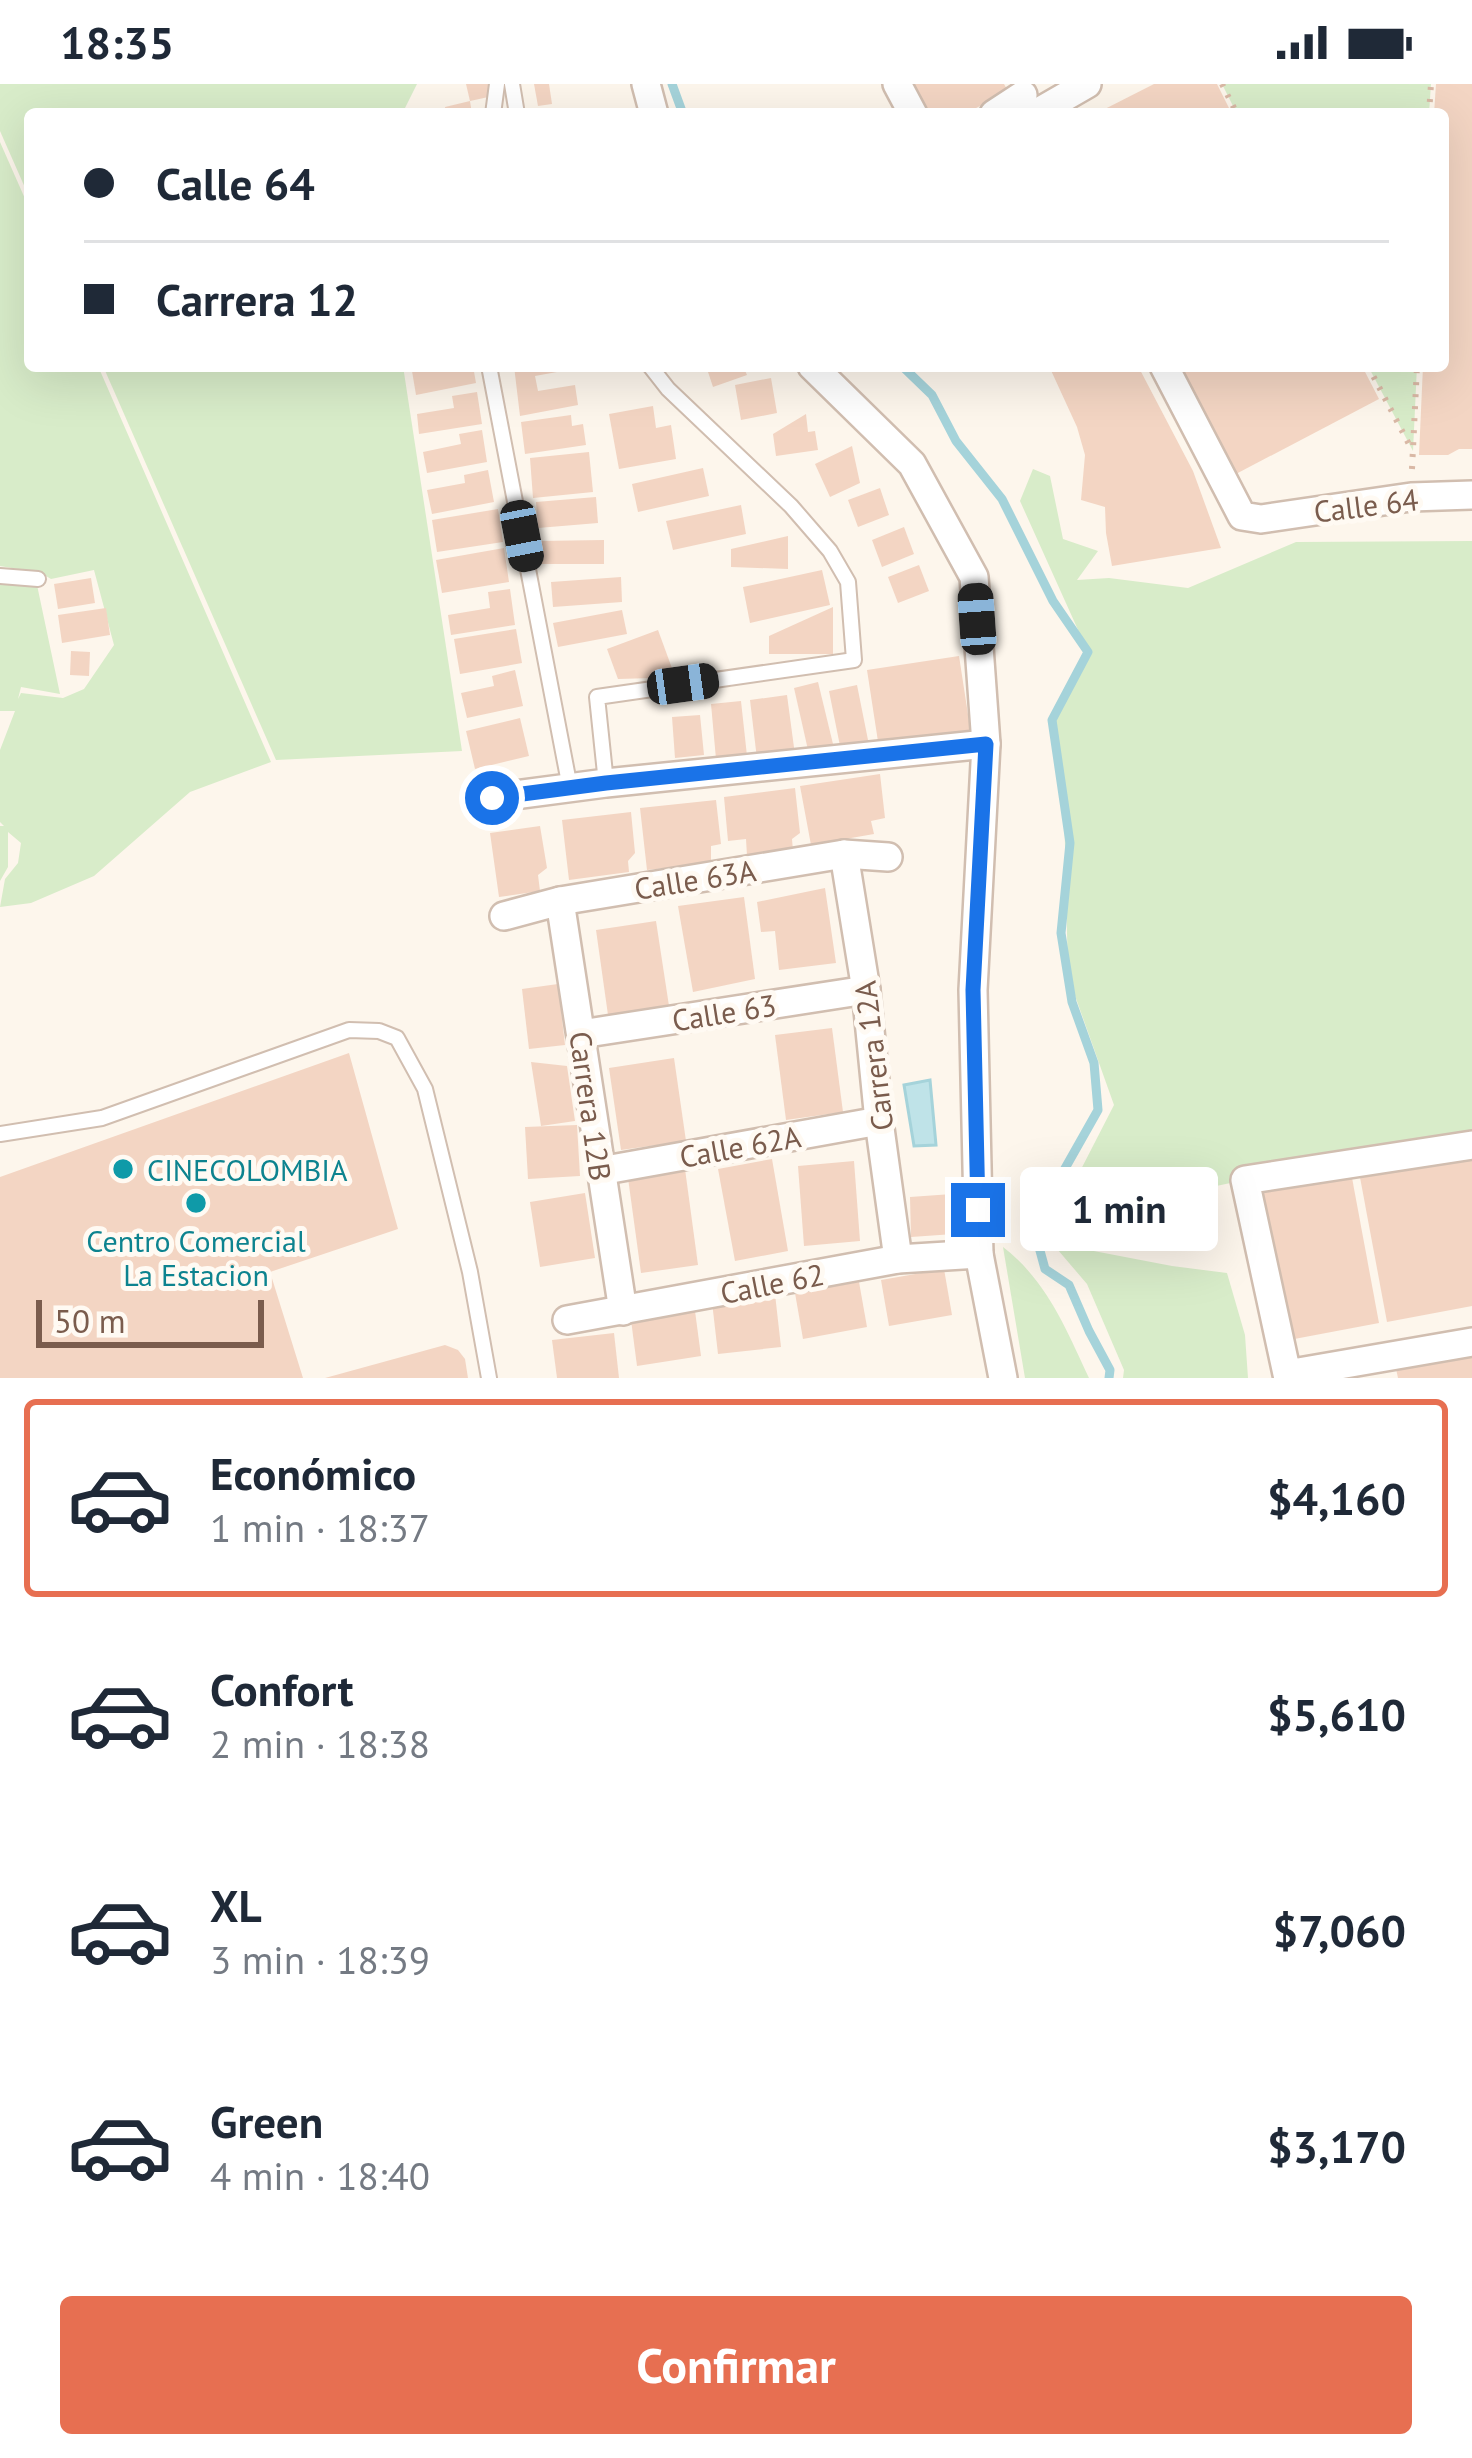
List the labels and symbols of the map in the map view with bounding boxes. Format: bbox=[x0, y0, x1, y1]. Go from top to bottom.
street label: Calle 64 bbox=[1312, 479, 1420, 531]
car bbox=[497, 497, 547, 575]
car bbox=[957, 582, 997, 656]
car bbox=[645, 661, 721, 707]
route start bbox=[465, 771, 519, 825]
street label: Calle 63A bbox=[631, 850, 759, 908]
street label: Carrera 12A bbox=[844, 978, 902, 1133]
street label: Calle 63 bbox=[669, 985, 779, 1039]
street label: Carrera 12B bbox=[561, 1029, 621, 1183]
street label: Calle 62A bbox=[676, 1116, 804, 1176]
place label: CINECOLOMBIA bbox=[147, 1150, 348, 1189]
marker: CINECOLOMBIA bbox=[110, 1156, 136, 1182]
callout: 1 min bbox=[1020, 1168, 1218, 1252]
route end bbox=[951, 1183, 1005, 1237]
marker: Centro Comercial La Estacion bbox=[183, 1190, 209, 1216]
place label: Centro Comercial La Estacion bbox=[86, 1221, 306, 1294]
street label: Calle 62 bbox=[717, 1254, 827, 1312]
scale bar bbox=[36, 1294, 264, 1347]

